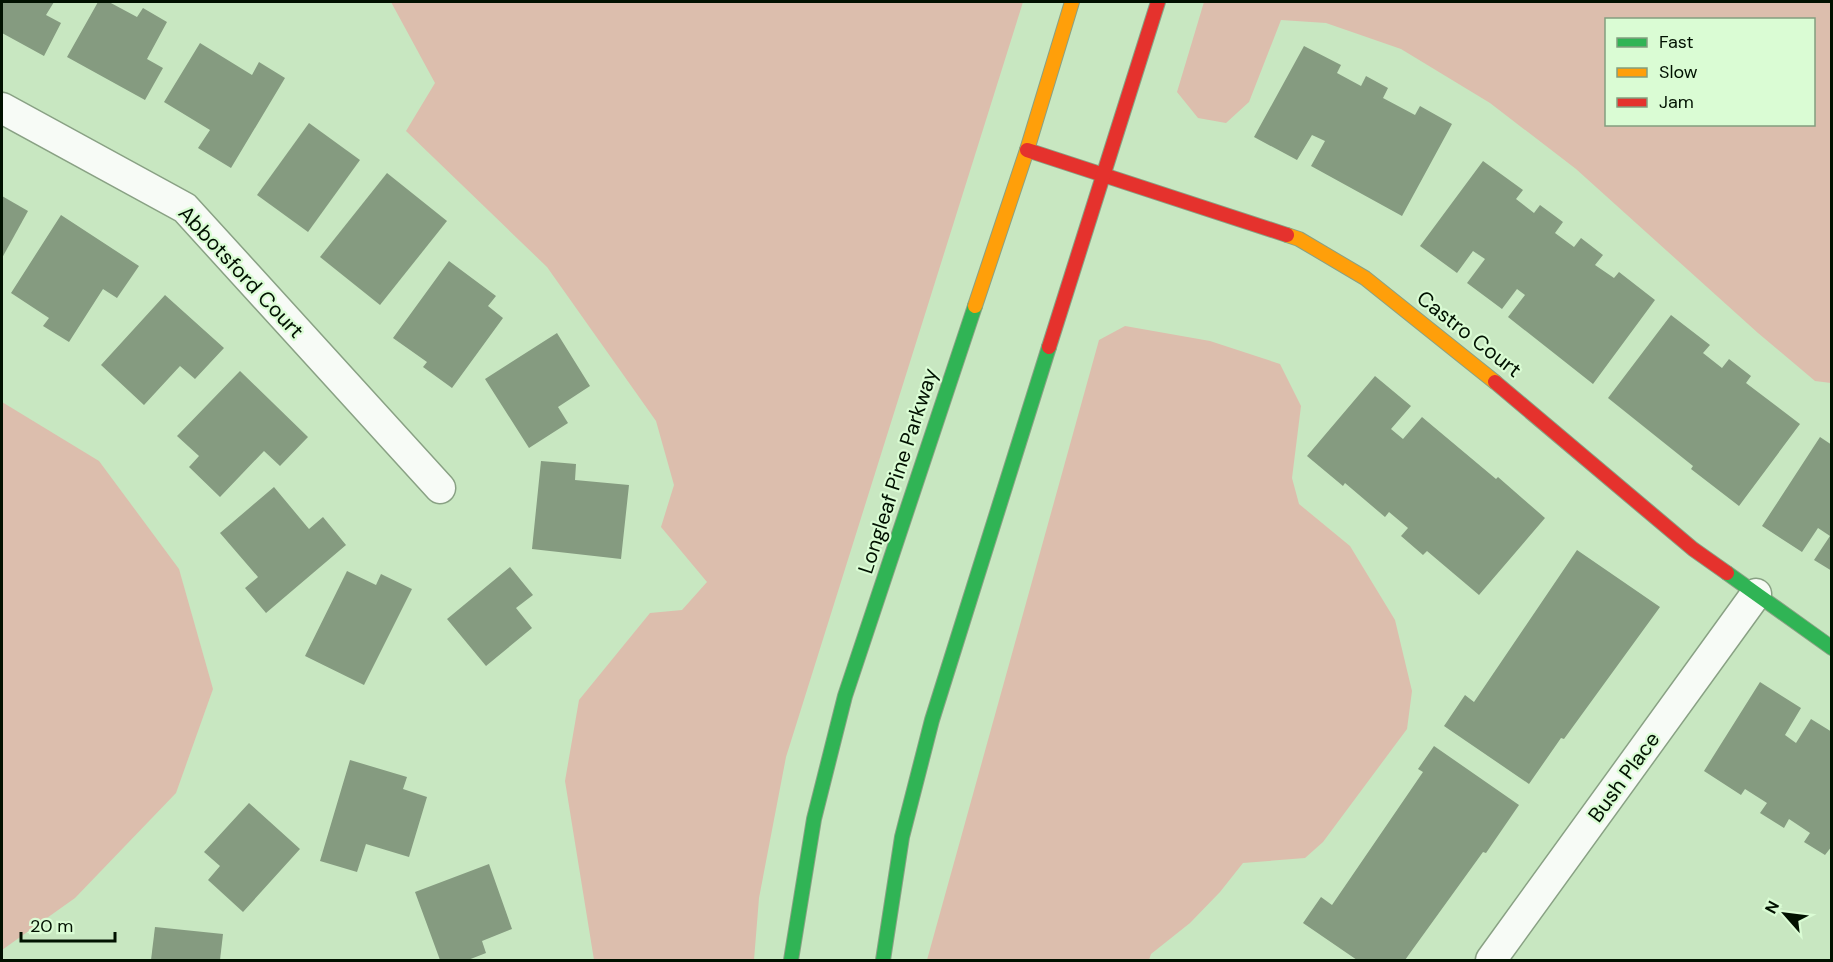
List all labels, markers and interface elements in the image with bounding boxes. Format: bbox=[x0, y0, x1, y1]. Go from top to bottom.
legend bbox=[1605, 18, 1815, 126]
text: Fast bbox=[1659, 30, 1694, 54]
text: Slow bbox=[1659, 60, 1698, 84]
text: Jam bbox=[1659, 90, 1694, 114]
street label: Abbotsford Court bbox=[172, 200, 310, 344]
street label: Castro Court bbox=[1411, 284, 1527, 384]
street label: Longleaf Pine Parkway bbox=[852, 364, 945, 577]
street label: Bush Place bbox=[1582, 726, 1666, 828]
north arrow bbox=[1755, 884, 1815, 944]
text: N bbox=[1760, 897, 1784, 917]
scale bar bbox=[21, 905, 116, 943]
text: 20 m bbox=[30, 914, 73, 938]

